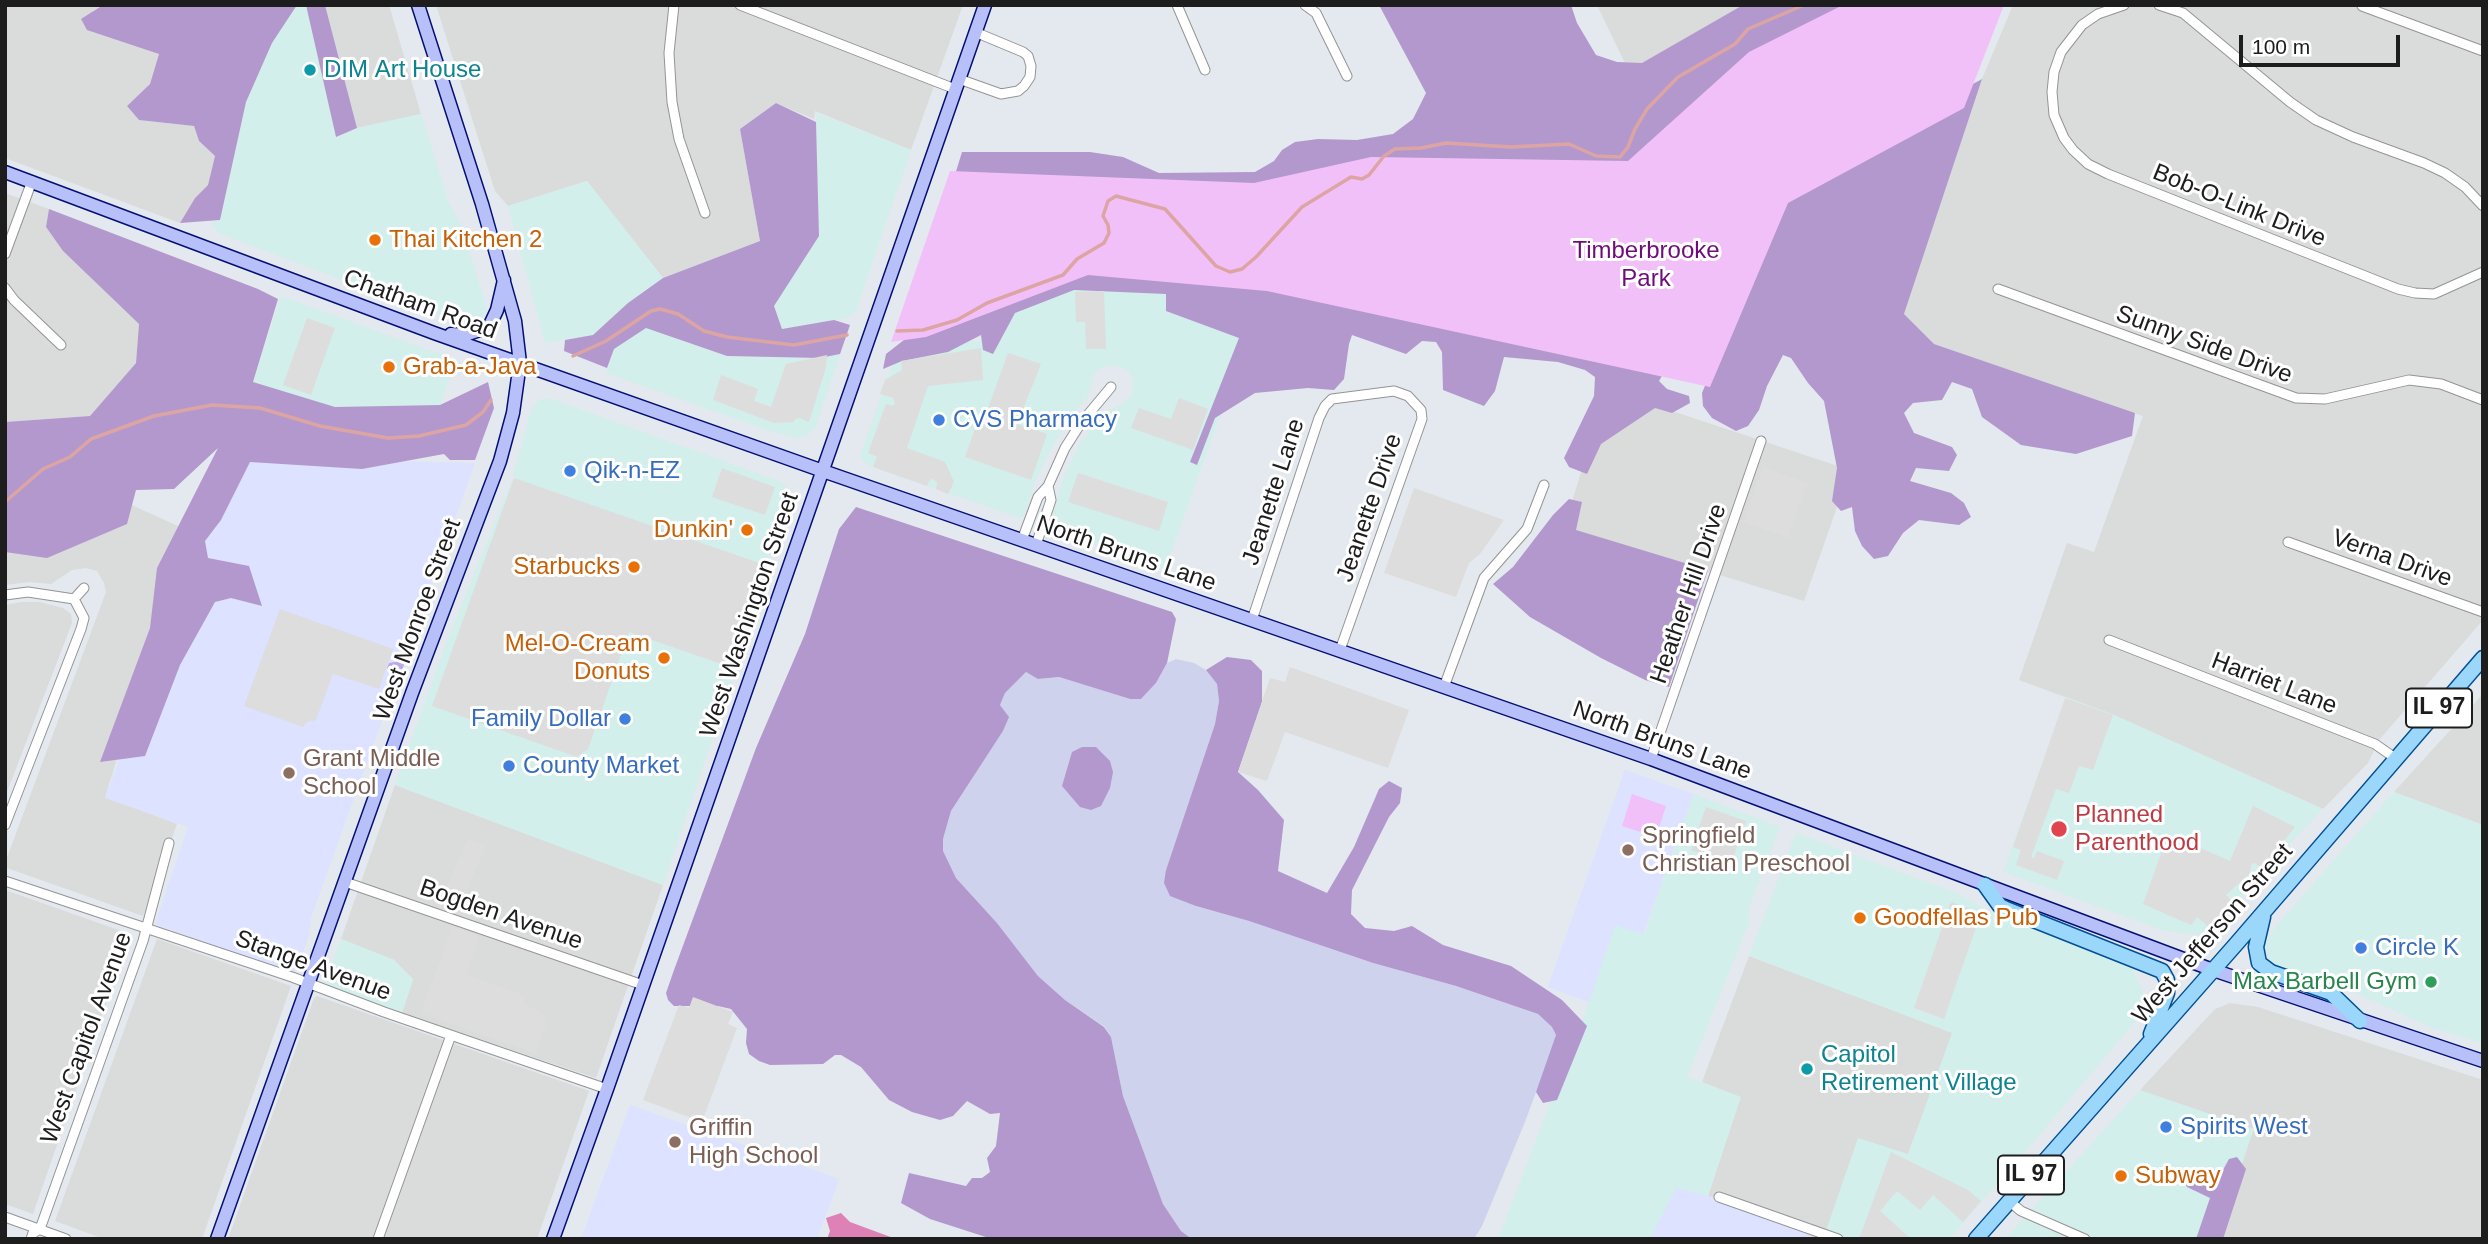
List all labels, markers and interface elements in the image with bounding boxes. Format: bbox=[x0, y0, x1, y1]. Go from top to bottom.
scale bar bbox=[2243, 21, 2404, 65]
text: 100 m bbox=[2252, 35, 2310, 58]
place label: DIM Art House bbox=[324, 56, 481, 84]
marker: DIM Art House bbox=[302, 62, 318, 78]
street label: Bob-O-Link Drive bbox=[2148, 158, 2330, 254]
place label: Thai Kitchen 2 bbox=[389, 226, 542, 254]
marker: Thai Kitchen 2 bbox=[367, 232, 383, 248]
park label: Timberbrooke Park bbox=[1572, 237, 1720, 293]
street label: Chatham Road bbox=[339, 264, 501, 346]
street label: Sunny Side Drive bbox=[2112, 300, 2296, 390]
place label: Grab-a-Java bbox=[403, 353, 536, 381]
marker: Grab-a-Java bbox=[381, 359, 397, 375]
place label: CVS Pharmacy bbox=[953, 406, 1117, 434]
marker: CVS Pharmacy bbox=[931, 412, 947, 428]
street label: Jeanette Lane bbox=[1237, 415, 1311, 569]
street label: Jeanette Drive bbox=[1331, 430, 1409, 586]
place label: Qik-n-EZ bbox=[584, 457, 680, 485]
marker: Qik-n-EZ bbox=[562, 463, 578, 479]
street label: West Washington Street bbox=[694, 489, 806, 741]
street label: Heather Hill Drive bbox=[1645, 500, 1733, 688]
street label: North Bruns Lane bbox=[1032, 510, 1220, 598]
street label: West Monroe Street bbox=[368, 515, 468, 725]
place label: Dunkin' bbox=[654, 516, 733, 544]
marker: Dunkin' bbox=[739, 522, 755, 538]
street label: Verna Drive bbox=[2328, 524, 2456, 594]
place label: Starbucks bbox=[513, 553, 620, 581]
marker: Starbucks bbox=[626, 559, 642, 575]
place label: Mel-O-Cream Donuts bbox=[505, 630, 650, 686]
street label: Harriet Lane bbox=[2207, 647, 2341, 721]
marker: Mel-O-Cream Donuts bbox=[656, 650, 672, 666]
road number: IL 97 bbox=[2406, 688, 2472, 728]
street label: North Bruns Lane bbox=[1569, 695, 1755, 787]
place label: Family Dollar bbox=[471, 705, 611, 733]
marker: Family Dollar bbox=[617, 711, 633, 727]
place label: Grant Middle School bbox=[303, 745, 440, 801]
place label: County Market bbox=[523, 752, 679, 780]
marker: County Market bbox=[501, 758, 517, 774]
marker: Grant Middle School bbox=[281, 765, 297, 781]
place label: Planned Parenthood bbox=[2075, 801, 2199, 857]
marker: Planned Parenthood bbox=[2049, 819, 2069, 839]
place label: Springfield Christian Preschool bbox=[1642, 822, 1850, 878]
street label: West Jefferson Street bbox=[2127, 838, 2299, 1030]
marker: Springfield Christian Preschool bbox=[1620, 842, 1636, 858]
street label: Bogden Avenue bbox=[416, 874, 586, 956]
place label: Goodfellas Pub bbox=[1874, 904, 2038, 932]
marker: Goodfellas Pub bbox=[1852, 910, 1868, 926]
street label: Stange Avenue bbox=[231, 924, 395, 1008]
street label: West Capitol Avenue bbox=[35, 928, 139, 1148]
place label: Circle K bbox=[2375, 934, 2459, 962]
marker: Circle K bbox=[2353, 940, 2369, 956]
place label: Max Barbell Gym bbox=[2233, 968, 2417, 996]
marker: Max Barbell Gym bbox=[2423, 974, 2439, 990]
place label: Capitol Retirement Village bbox=[1821, 1041, 2017, 1097]
marker: Capitol Retirement Village bbox=[1799, 1061, 1815, 1077]
place label: Spirits West bbox=[2180, 1113, 2308, 1141]
place label: Griffin High School bbox=[689, 1114, 818, 1170]
marker: Spirits West bbox=[2158, 1119, 2174, 1135]
marker: Griffin High School bbox=[667, 1134, 683, 1150]
road number: IL 97 bbox=[1998, 1156, 2064, 1194]
place label: Subway bbox=[2135, 1162, 2220, 1190]
marker: Subway bbox=[2113, 1168, 2129, 1184]

